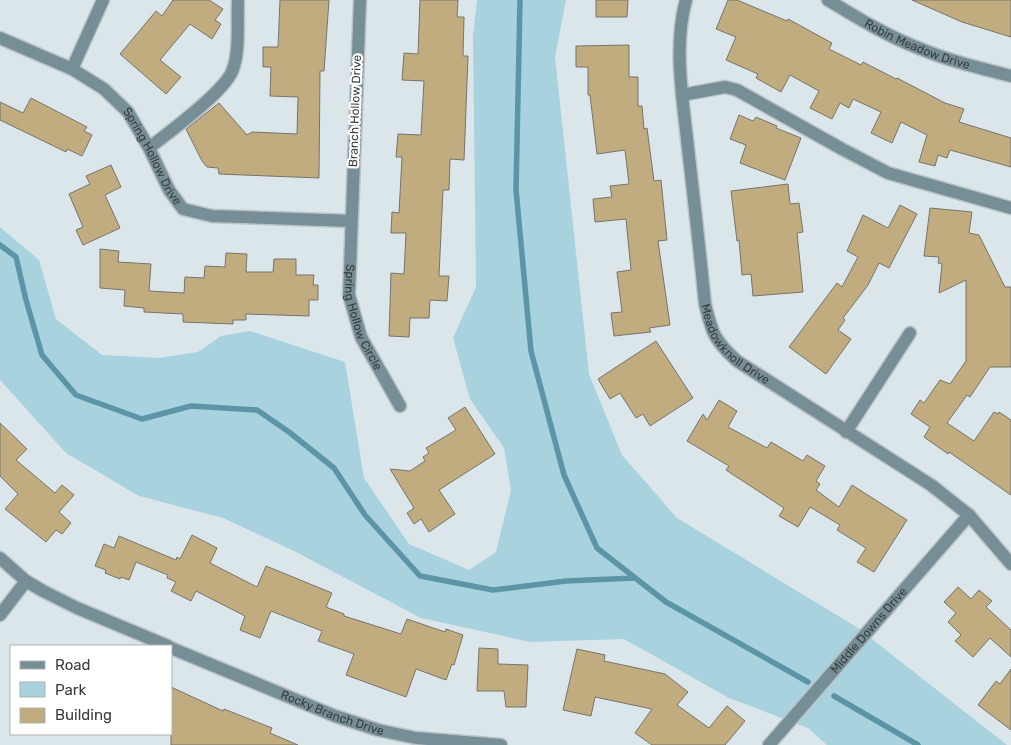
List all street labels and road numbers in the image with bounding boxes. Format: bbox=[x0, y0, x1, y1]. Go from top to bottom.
street label: Robin Meadow Drive bbox=[862, 16, 972, 72]
street label: Branch Hollow Drive bbox=[346, 54, 364, 167]
street label: Spring Hollow Drive bbox=[120, 104, 185, 208]
street label: Spring Hollow Circle bbox=[342, 264, 385, 373]
street label: Meadowknoll Drive bbox=[698, 302, 773, 387]
street label: Middle Downs Drive bbox=[828, 584, 910, 676]
street label: Rocky Branch Drive bbox=[279, 687, 385, 738]

